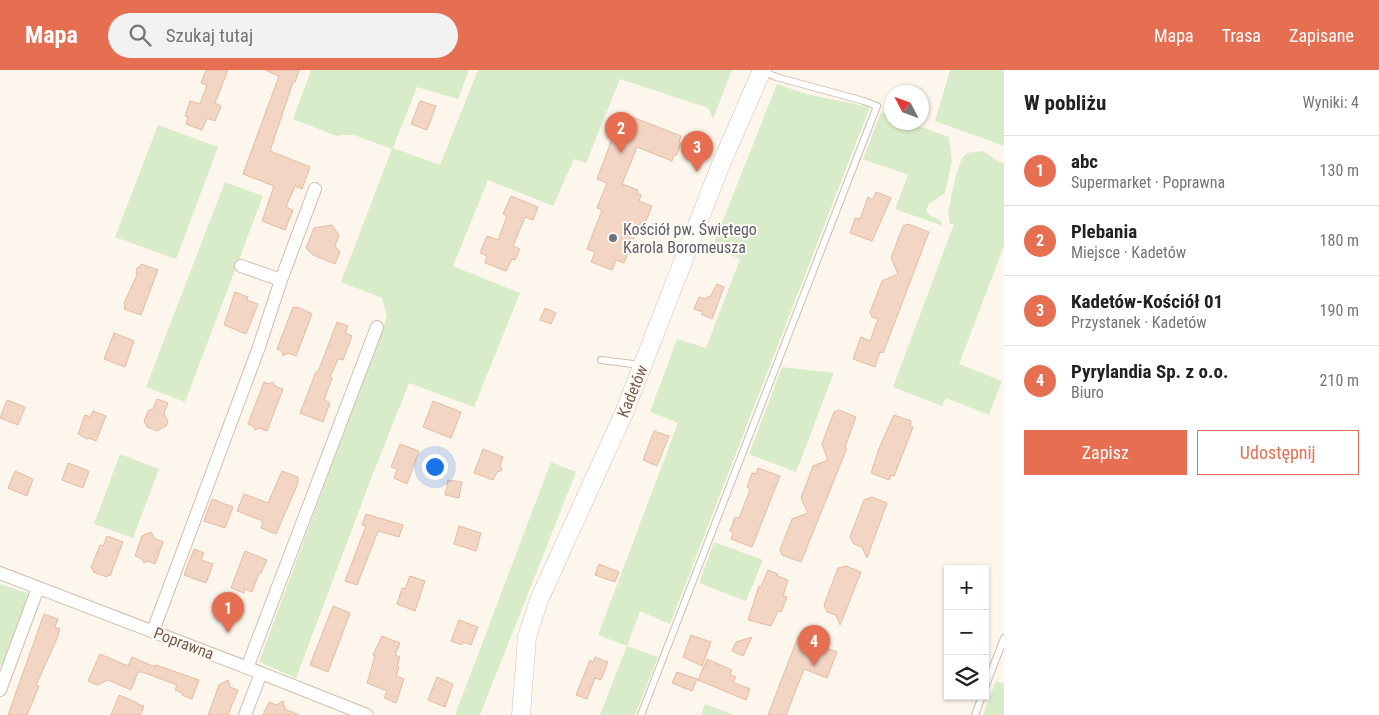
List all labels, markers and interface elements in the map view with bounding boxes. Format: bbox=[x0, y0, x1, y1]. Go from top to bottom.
search box bbox=[108, 13, 458, 58]
text: Mapa bbox=[25, 21, 78, 49]
icon: search bbox=[126, 21, 154, 49]
text: Szukaj tutaj bbox=[166, 24, 253, 47]
text: Mapa bbox=[1154, 25, 1194, 46]
text: Trasa bbox=[1222, 25, 1261, 46]
text: Zapisane bbox=[1289, 25, 1354, 46]
north arrow bbox=[884, 85, 929, 130]
text: W pobliżu bbox=[1024, 91, 1106, 115]
text: Wyniki: 4 bbox=[1303, 93, 1359, 112]
pin: 2 bbox=[605, 112, 637, 153]
pin: 3 bbox=[681, 131, 713, 172]
text: abc bbox=[1071, 150, 1098, 173]
text: 1 bbox=[1036, 161, 1044, 180]
text: 130 m bbox=[1320, 161, 1359, 180]
text: Supermarket · Poprawna bbox=[1071, 173, 1225, 192]
place label: Kościół pw. Świętego Karola Boromeusza bbox=[623, 220, 757, 257]
text: Plebania bbox=[1071, 220, 1137, 243]
text: 2 bbox=[1036, 231, 1044, 250]
text: 180 m bbox=[1320, 231, 1359, 250]
marker: Kościół pw. Świętego Karola Boromeusza bbox=[607, 232, 619, 244]
text: Miejsce · Kadetów bbox=[1071, 243, 1186, 262]
text: Kadetów-Kościół 01 bbox=[1071, 290, 1223, 313]
text: 3 bbox=[1036, 301, 1044, 320]
text: 190 m bbox=[1320, 301, 1359, 320]
text: Przystanek · Kadetów bbox=[1071, 313, 1207, 332]
text: Pyrylandia Sp. z o.o. bbox=[1071, 360, 1228, 383]
street label: Kadetów bbox=[613, 362, 652, 420]
text: 4 bbox=[1036, 371, 1044, 390]
text: 210 m bbox=[1320, 371, 1359, 390]
text: Biuro bbox=[1071, 383, 1104, 402]
button: Zapisz bbox=[1024, 430, 1187, 475]
button: Udostępnij bbox=[1197, 430, 1359, 475]
your location bbox=[422, 454, 448, 480]
map controls bbox=[944, 565, 989, 700]
button: + bbox=[944, 565, 989, 610]
pin: 1 bbox=[212, 592, 244, 633]
button: − bbox=[944, 610, 989, 655]
street label: Poprawna bbox=[151, 623, 217, 664]
pin: 4 bbox=[798, 625, 830, 666]
button: layers bbox=[944, 655, 989, 700]

